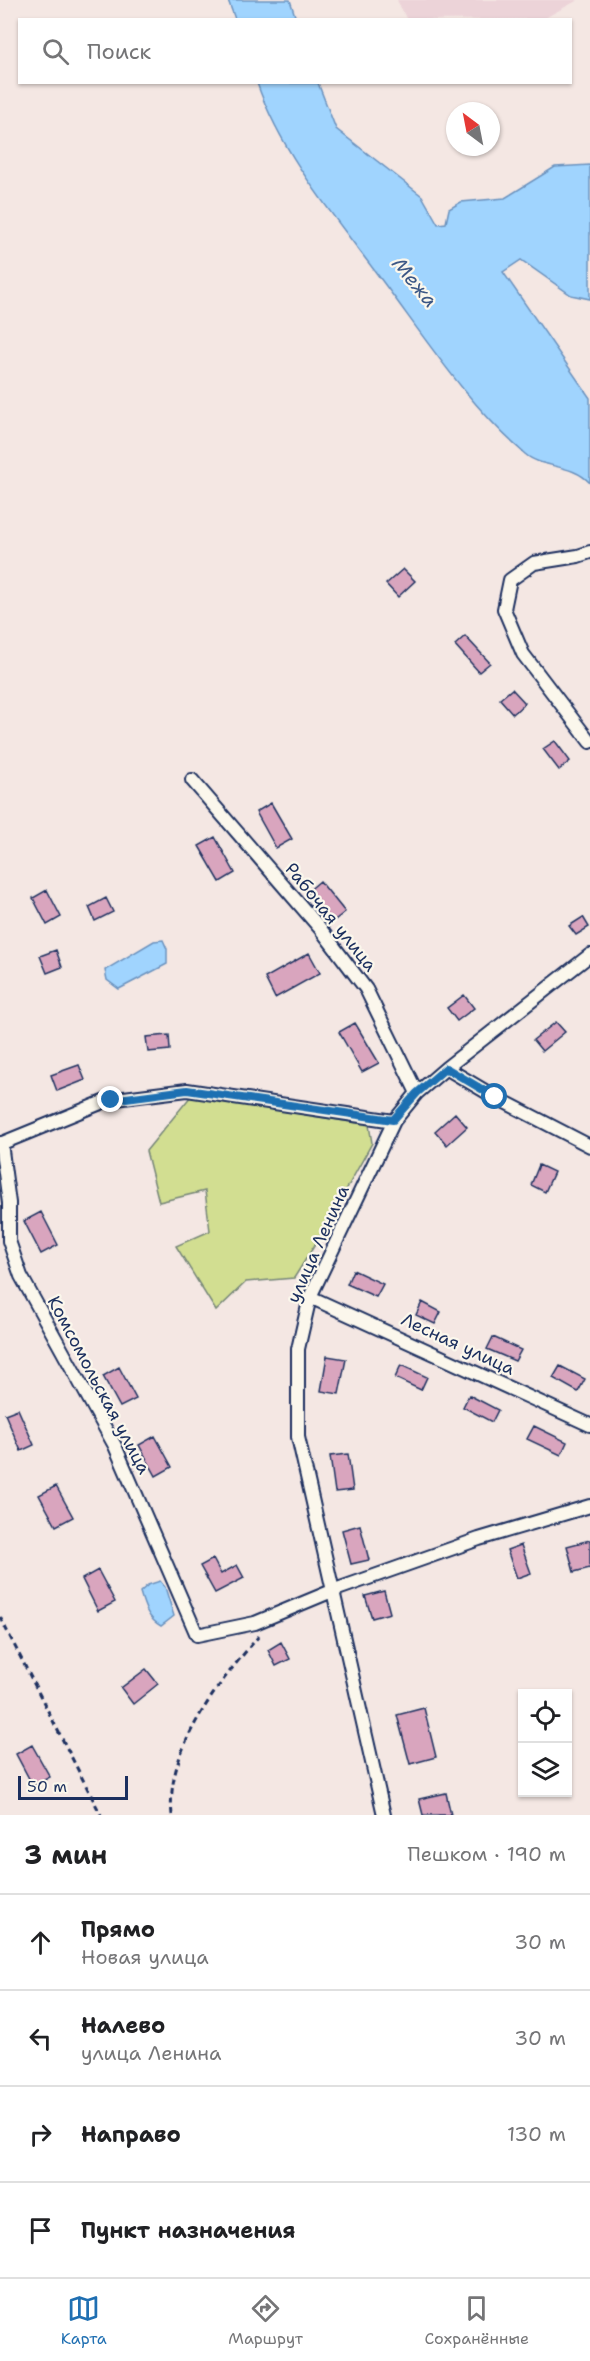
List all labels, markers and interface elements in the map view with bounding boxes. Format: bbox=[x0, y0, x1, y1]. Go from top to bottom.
search box bbox=[18, 18, 572, 84]
icon: search bbox=[39, 35, 72, 68]
text: Поиск bbox=[87, 37, 151, 66]
north arrow bbox=[446, 102, 500, 156]
water label: Межа bbox=[386, 251, 444, 313]
street label: Рабочая улица bbox=[280, 858, 382, 976]
route start bbox=[481, 1083, 507, 1109]
route end bbox=[97, 1086, 123, 1112]
street label: улица Ленина bbox=[281, 1181, 355, 1307]
street label: Комсомольская улица bbox=[42, 1292, 156, 1478]
street label: Лесная улица bbox=[397, 1307, 519, 1381]
map controls bbox=[518, 1689, 572, 1797]
button: locate bbox=[518, 1689, 572, 1743]
button: layers bbox=[518, 1743, 572, 1797]
scale bar bbox=[18, 1773, 128, 1800]
text: 50 m bbox=[27, 1776, 67, 1797]
text: 3 мин bbox=[24, 1837, 107, 1872]
text: Пешком · 190 m bbox=[408, 1841, 566, 1867]
text: Прямо bbox=[81, 1915, 155, 1944]
icon: ahead bbox=[24, 1926, 57, 1959]
text: 30 m bbox=[514, 1929, 566, 1955]
text: Новая улица bbox=[81, 1944, 209, 1970]
text: Налево bbox=[81, 2011, 165, 2040]
icon: left bbox=[24, 2022, 57, 2055]
text: 30 m bbox=[514, 2025, 566, 2051]
text: улица Ленина bbox=[81, 2040, 221, 2066]
icon: right bbox=[24, 2118, 57, 2151]
text: Направо bbox=[81, 2120, 181, 2149]
text: 130 m bbox=[507, 2121, 566, 2147]
icon: arrive bbox=[24, 2214, 57, 2247]
text: Пункт назначения bbox=[81, 2216, 295, 2245]
tab: Карта bbox=[61, 2292, 107, 2349]
tab: Маршрут bbox=[228, 2292, 303, 2349]
tab: Сохранённые bbox=[425, 2292, 529, 2349]

